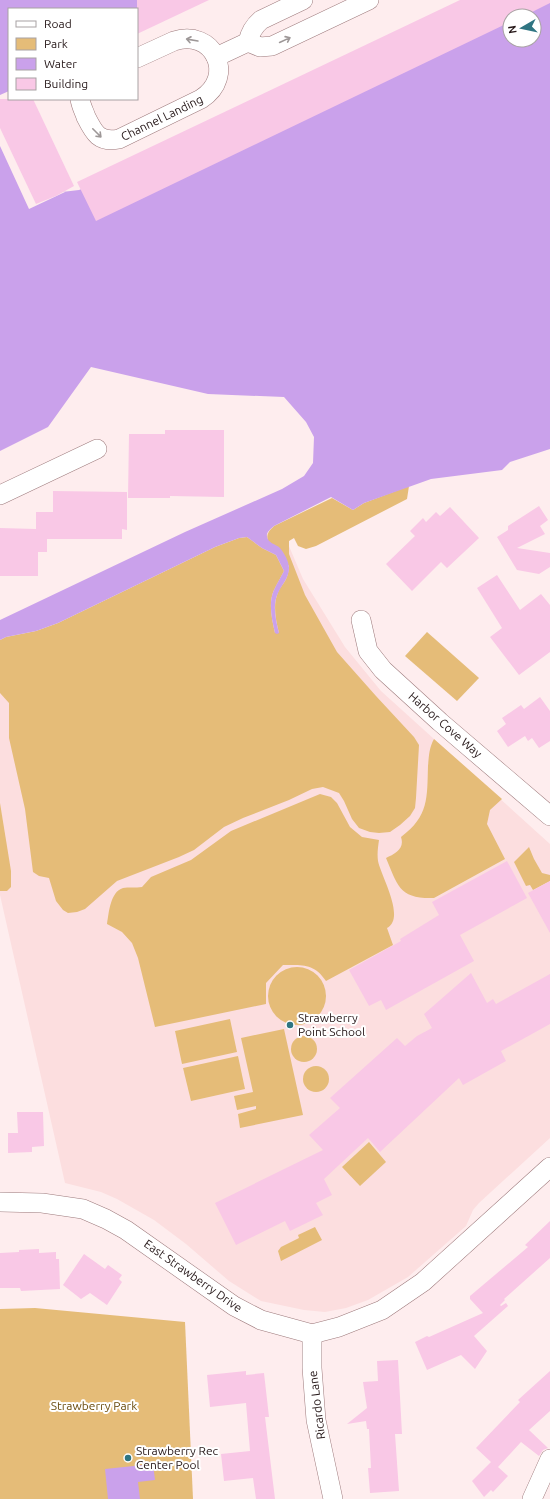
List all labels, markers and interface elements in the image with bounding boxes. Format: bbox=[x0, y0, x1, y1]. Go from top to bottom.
legend bbox=[8, 8, 138, 100]
north arrow bbox=[502, 8, 542, 48]
text: Road bbox=[44, 17, 72, 30]
text: N bbox=[506, 25, 519, 35]
one-way arrow bbox=[186, 35, 199, 43]
one-way arrow bbox=[279, 36, 291, 43]
text: Park bbox=[44, 37, 68, 50]
text: Water bbox=[44, 57, 77, 70]
text: Building bbox=[44, 77, 88, 90]
street label: Channel Landing bbox=[119, 92, 205, 143]
one-way arrow bbox=[91, 128, 101, 138]
street label: Harbor Cove Way bbox=[406, 689, 485, 760]
place label: Strawberry Point School bbox=[298, 1011, 365, 1038]
marker: Strawberry Point School bbox=[285, 1020, 295, 1030]
street label: East Strawberry Drive bbox=[142, 1237, 245, 1314]
street label: Ricardo Lane bbox=[306, 1370, 327, 1440]
park label: Strawberry Park bbox=[51, 1399, 137, 1412]
place label: Strawberry Rec Center Pool bbox=[136, 1444, 219, 1471]
marker: Strawberry Rec Center Pool bbox=[123, 1453, 133, 1463]

